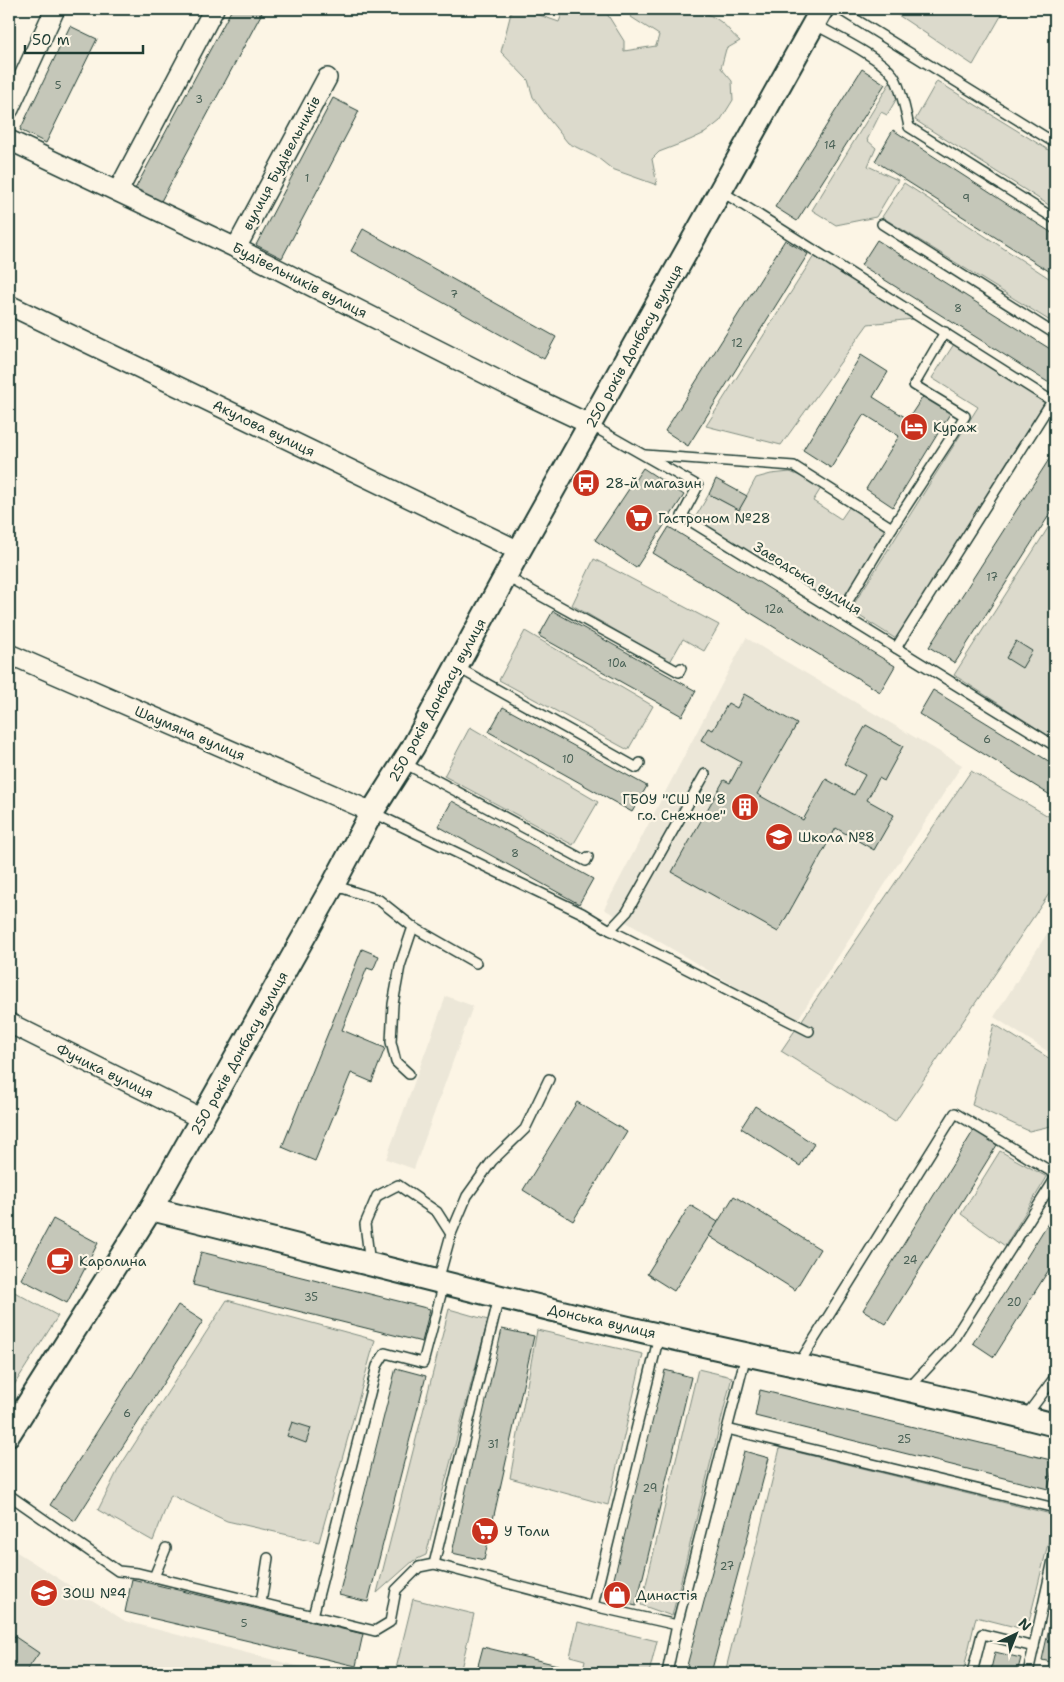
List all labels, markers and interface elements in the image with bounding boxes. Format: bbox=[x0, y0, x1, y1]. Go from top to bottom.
scale bar bbox=[25, 22, 142, 54]
text: 50 m bbox=[32, 30, 70, 50]
house number: 5 bbox=[55, 78, 62, 93]
house number: 3 bbox=[195, 92, 203, 107]
street label: вулиця Будівельників bbox=[238, 93, 324, 233]
house number: 14 bbox=[824, 138, 836, 153]
house number: 1 bbox=[305, 171, 309, 186]
house number: 9 bbox=[962, 191, 970, 206]
street label: Будівельників вулиця bbox=[229, 238, 371, 322]
street label: 250 років Донбасу вулиця bbox=[581, 261, 687, 431]
house number: 7 bbox=[450, 287, 458, 302]
house number: 8 bbox=[954, 301, 962, 316]
house number: 12 bbox=[731, 336, 743, 351]
street label: Акулова вулиця bbox=[210, 396, 318, 460]
hotel icon: Кураж bbox=[899, 412, 929, 442]
place label: Кураж bbox=[933, 418, 977, 436]
bus stop icon: 28-й магазин bbox=[571, 468, 601, 498]
place label: 28-й магазин bbox=[605, 474, 702, 492]
supermarket icon: Гастроном №28 bbox=[624, 503, 654, 533]
place label: Гастроном №28 bbox=[658, 509, 771, 527]
street label: Заводська вулиця bbox=[750, 537, 866, 619]
house number: 17 bbox=[986, 570, 998, 585]
house number: 12а bbox=[765, 602, 783, 617]
street label: 250 років Донбасу вулиця bbox=[384, 615, 490, 785]
house number: 10а bbox=[608, 656, 627, 671]
street label: Шаумяна вулиця bbox=[132, 702, 248, 764]
house number: 6 bbox=[983, 732, 991, 747]
house number: 10 bbox=[562, 752, 574, 767]
place label: ГБОУ "СШ № 8 г.о. Снежное" bbox=[622, 790, 726, 824]
building icon: ГБОУ "СШ № 8 г.о. Снежное" bbox=[730, 792, 760, 822]
school or university icon: Школа №8 bbox=[764, 822, 794, 852]
place label: Школа №8 bbox=[798, 828, 875, 846]
house number: 8 bbox=[511, 846, 519, 861]
street label: 250 років Донбасу вулиця bbox=[186, 968, 292, 1138]
street label: Фучика вулиця bbox=[53, 1040, 157, 1102]
cafe icon: Каролина bbox=[45, 1246, 75, 1276]
place label: Каролина bbox=[79, 1252, 147, 1270]
house number: 24 bbox=[903, 1253, 918, 1268]
house number: 35 bbox=[304, 1290, 318, 1305]
house number: 20 bbox=[1006, 1295, 1022, 1310]
street label: Донська вулиця bbox=[546, 1300, 658, 1342]
house number: 6 bbox=[123, 1406, 131, 1421]
house number: 25 bbox=[897, 1432, 911, 1447]
house number: 31 bbox=[487, 1437, 499, 1452]
house number: 29 bbox=[643, 1481, 657, 1496]
supermarket icon: У Толи bbox=[470, 1516, 500, 1546]
place label: У Толи bbox=[504, 1522, 550, 1540]
house number: 27 bbox=[720, 1559, 735, 1574]
school or university icon: ЗОШ №4 bbox=[29, 1578, 59, 1608]
shop icon: Династія bbox=[602, 1580, 632, 1610]
place label: ЗОШ №4 bbox=[63, 1584, 127, 1602]
place label: Династія bbox=[636, 1586, 698, 1604]
north arrow bbox=[992, 1610, 1042, 1660]
text: N bbox=[1015, 1614, 1035, 1635]
house number: 5 bbox=[241, 1616, 248, 1631]

